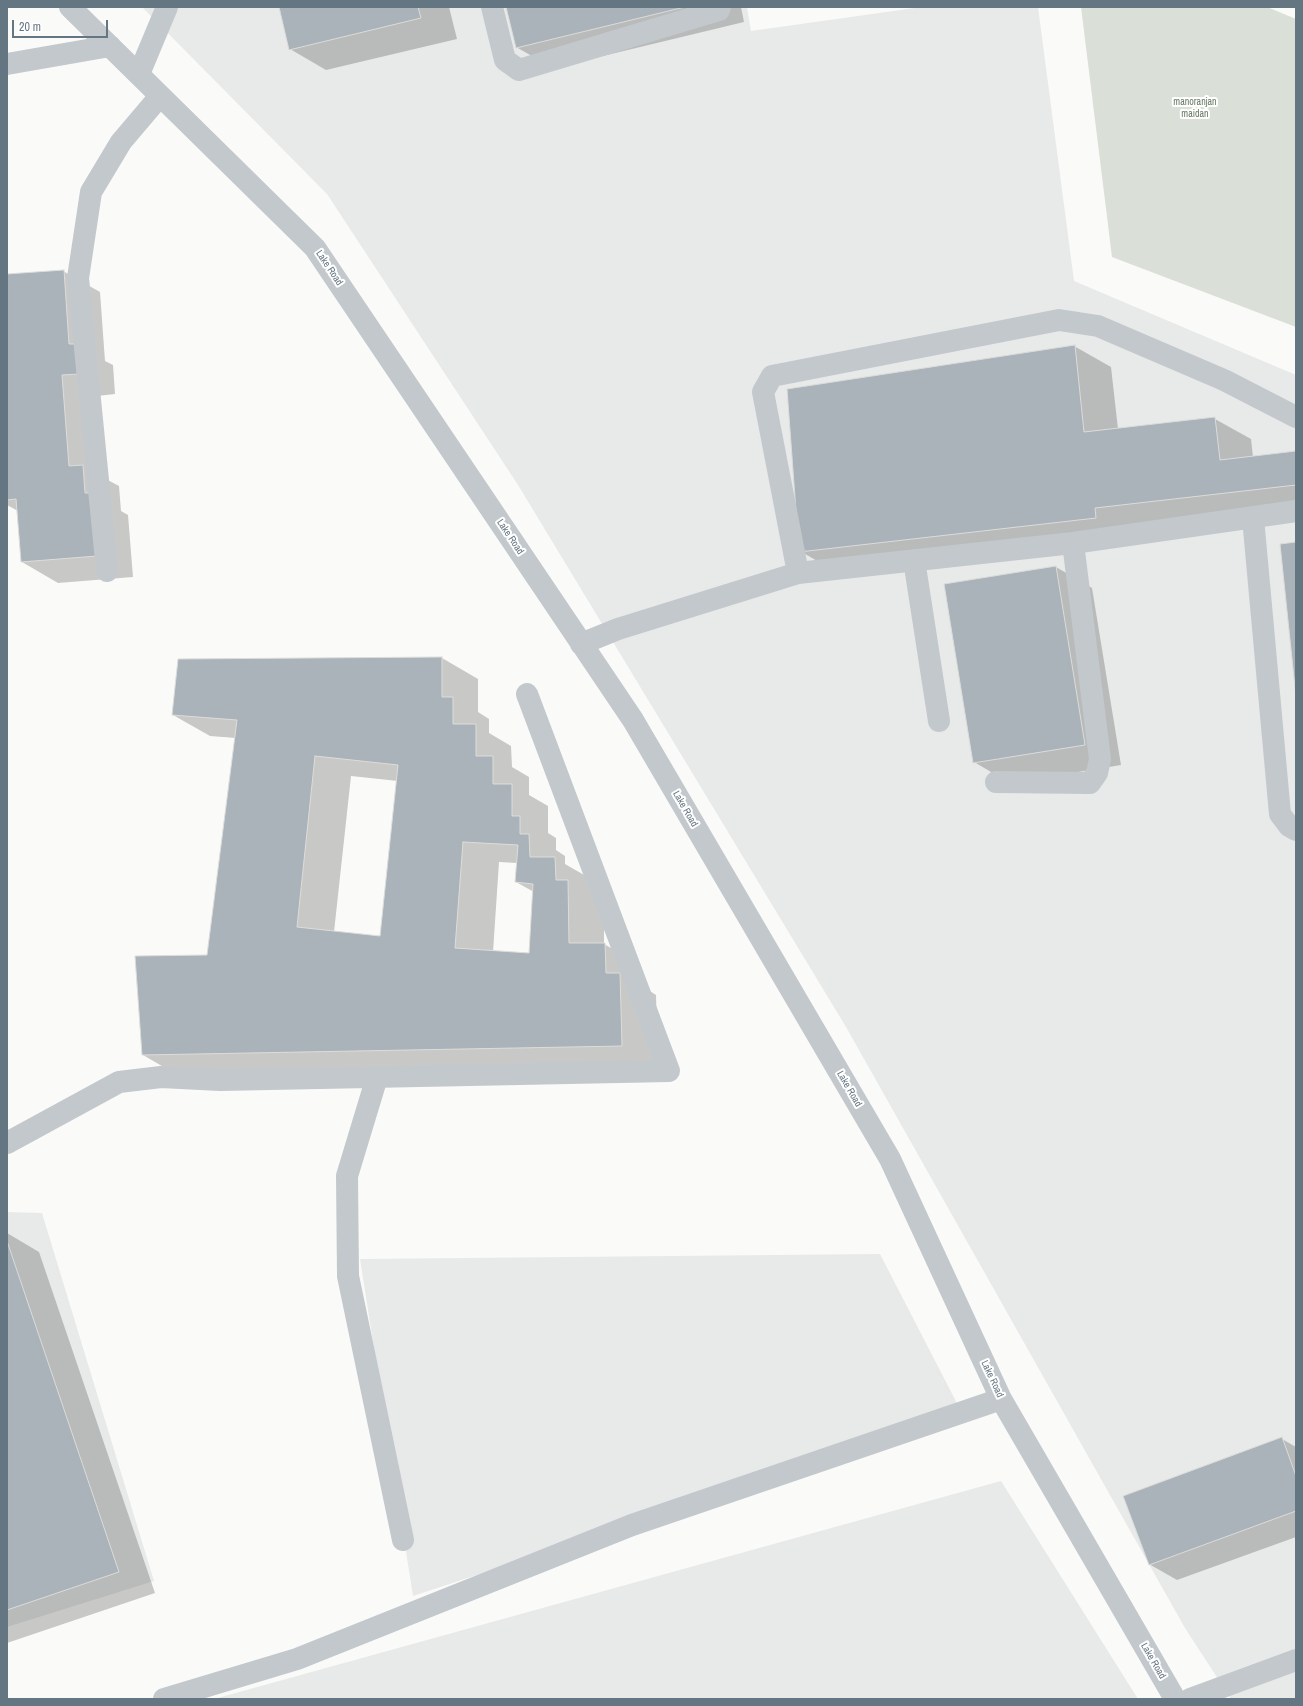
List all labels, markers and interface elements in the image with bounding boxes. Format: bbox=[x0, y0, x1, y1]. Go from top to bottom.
scale bar bbox=[14, 12, 110, 38]
text: 20 m bbox=[19, 19, 41, 35]
park label: manoranjan maidan bbox=[1173, 96, 1217, 120]
street label: Lake Road bbox=[313, 248, 345, 288]
street label: Lake Road bbox=[494, 517, 526, 557]
street label: Lake Road bbox=[670, 789, 700, 829]
street label: Lake Road bbox=[834, 1069, 864, 1109]
street label: Lake Road bbox=[978, 1358, 1006, 1400]
street label: Lake Road bbox=[1138, 1641, 1168, 1681]

